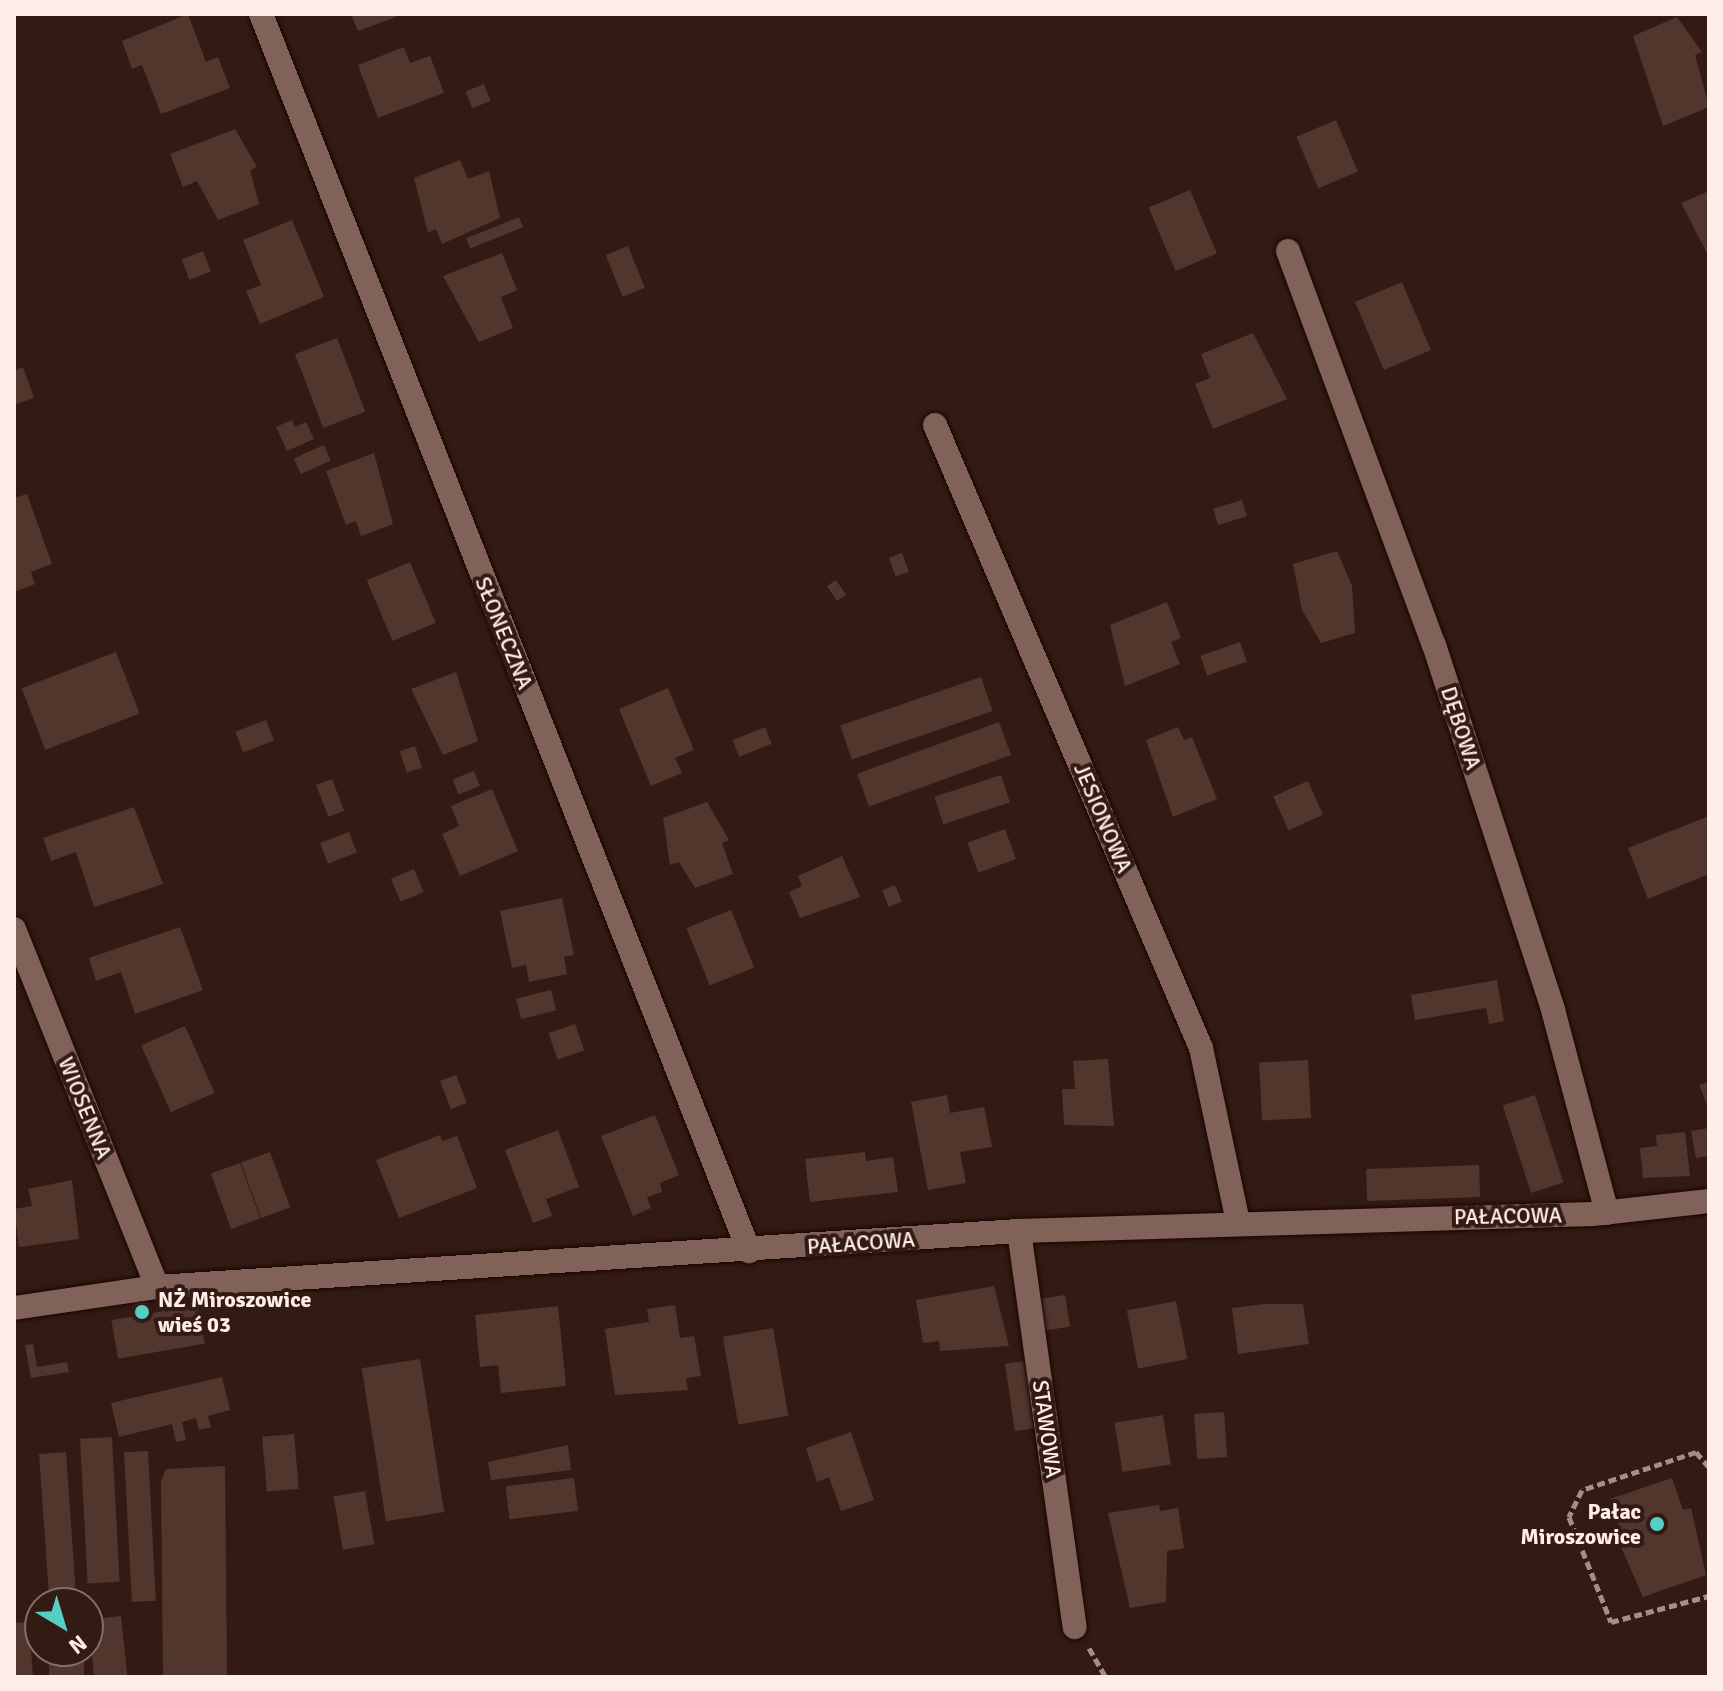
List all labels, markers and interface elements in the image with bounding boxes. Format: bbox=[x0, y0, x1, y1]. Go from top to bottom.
street label: SŁONECZNA bbox=[469, 573, 539, 693]
street label: DĘBOWA bbox=[1435, 683, 1487, 773]
street label: JESIONOWA bbox=[1068, 759, 1138, 877]
street label: WIOSENNA bbox=[53, 1053, 117, 1163]
street label: PAŁACOWA bbox=[1454, 1202, 1562, 1230]
street label: PAŁACOWA bbox=[806, 1226, 916, 1260]
place label: NŻ Miroszowice wieś 03 bbox=[158, 1286, 311, 1338]
marker: NŻ Miroszowice wieś 03 bbox=[133, 1303, 151, 1321]
street label: STAWOWA bbox=[1027, 1378, 1067, 1480]
place label: Pałac Miroszowice bbox=[1521, 1498, 1641, 1550]
marker: Pałac Miroszowice bbox=[1648, 1515, 1666, 1533]
north arrow bbox=[24, 1587, 104, 1667]
text: N bbox=[64, 1629, 92, 1660]

